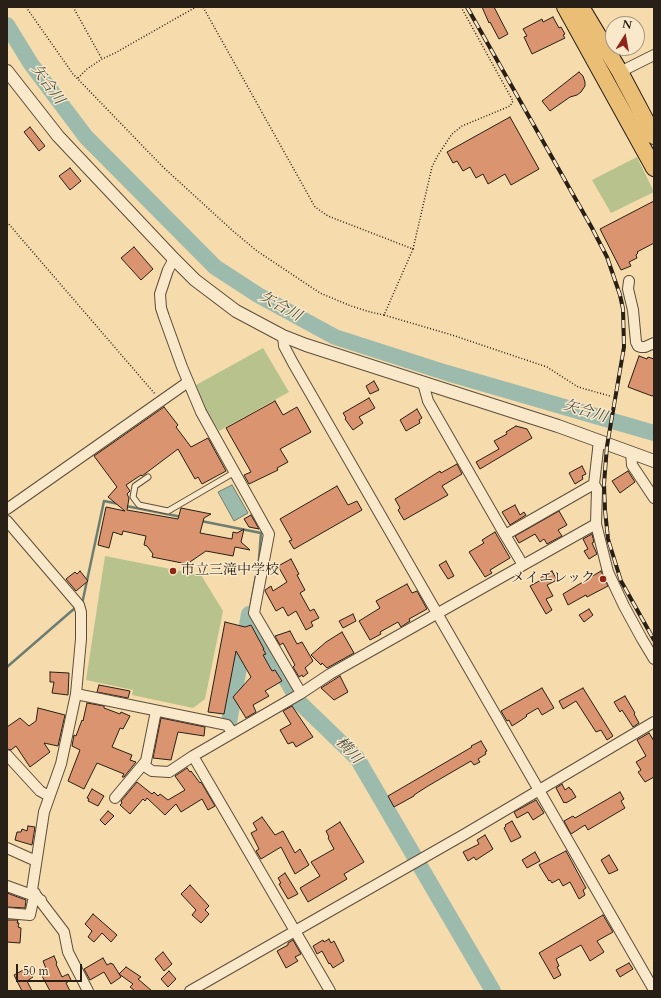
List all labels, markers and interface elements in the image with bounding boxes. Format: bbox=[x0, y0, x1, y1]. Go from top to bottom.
north arrow bbox=[605, 16, 645, 56]
text: N bbox=[621, 16, 633, 33]
water label: 矢合川 bbox=[26, 62, 68, 108]
water label: 矢合川 bbox=[256, 288, 304, 326]
water label: 矢合川 bbox=[561, 397, 609, 427]
place label: 市立三滝中学校 bbox=[181, 563, 279, 579]
marker: 市立三滝中学校 bbox=[168, 566, 178, 576]
place label: メイエレック bbox=[511, 571, 595, 587]
marker: メイエレック bbox=[598, 574, 608, 584]
water label: 横川 bbox=[331, 734, 365, 768]
scale bar bbox=[18, 956, 84, 982]
text: 50 m bbox=[23, 963, 49, 979]

